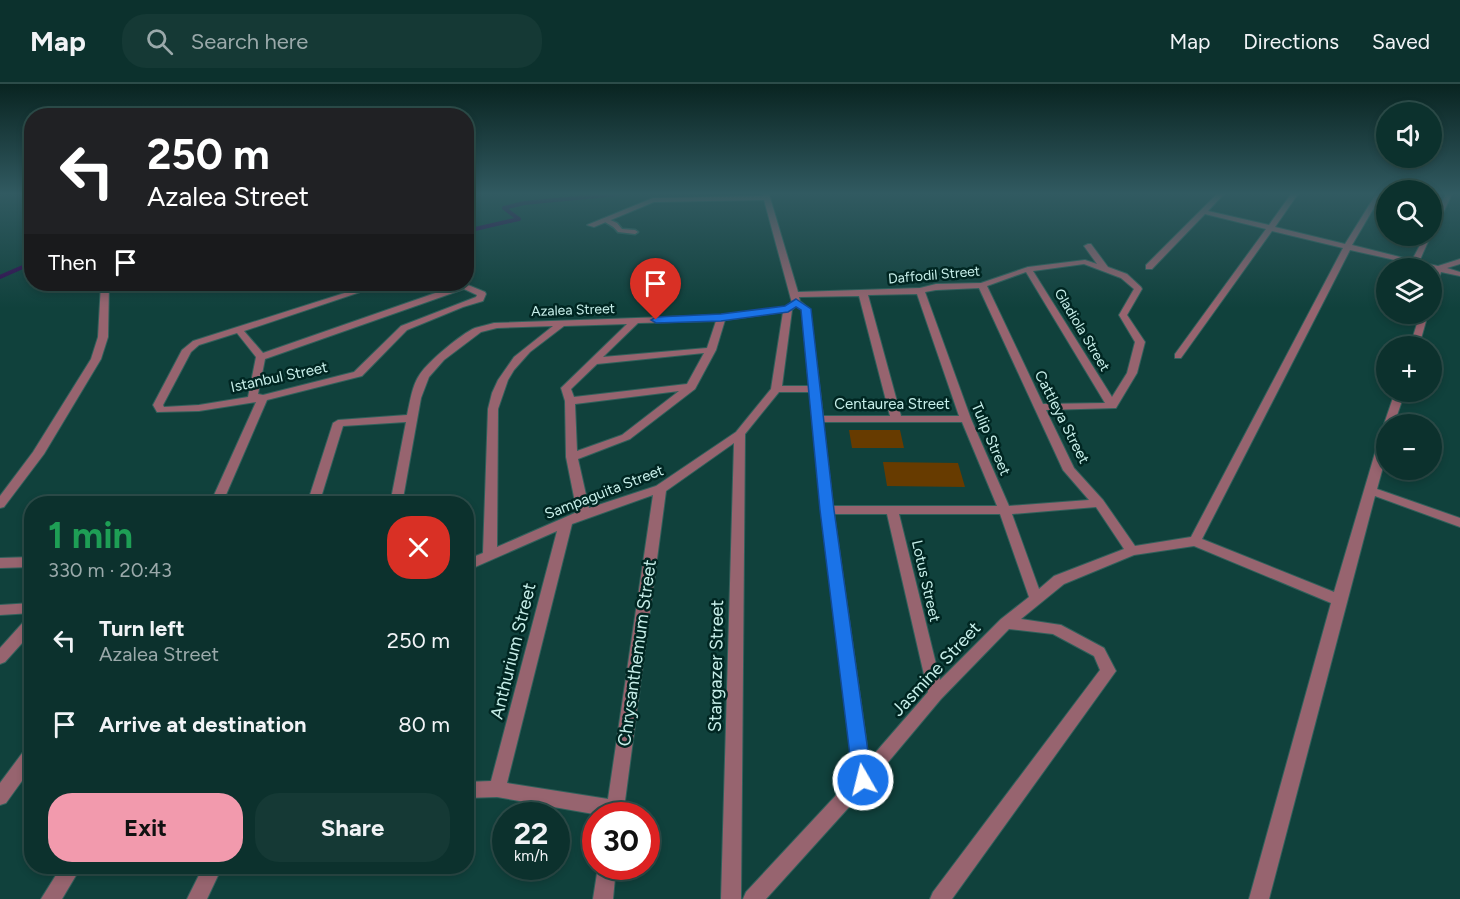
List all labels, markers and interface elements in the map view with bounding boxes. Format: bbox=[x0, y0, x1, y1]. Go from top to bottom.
search box bbox=[122, 14, 542, 68]
text: Map bbox=[30, 24, 86, 58]
icon: search bbox=[143, 25, 176, 58]
text: Search here bbox=[191, 28, 308, 55]
text: Map bbox=[1169, 29, 1210, 54]
text: Directions bbox=[1243, 29, 1339, 54]
text: Saved bbox=[1372, 29, 1430, 54]
map controls bbox=[1376, 102, 1442, 480]
button: sound bbox=[1376, 102, 1442, 168]
text: 250 m bbox=[147, 129, 270, 180]
icon: left bbox=[48, 132, 126, 210]
text: Azalea Street bbox=[147, 180, 309, 213]
button: search bbox=[1376, 180, 1442, 246]
icon: arrive bbox=[109, 246, 142, 279]
text: Then bbox=[48, 249, 97, 276]
pin bbox=[630, 258, 681, 320]
button: layers bbox=[1376, 258, 1442, 324]
street label: Daffodil Street bbox=[887, 263, 981, 287]
icon: arrive bbox=[639, 267, 672, 300]
street label: Gladiola Street bbox=[1051, 286, 1113, 374]
street label: Azalea Street bbox=[531, 300, 615, 320]
button: + bbox=[1376, 336, 1442, 402]
street label: Istanbul Street bbox=[229, 358, 330, 396]
street label: Cattleya Street bbox=[1031, 367, 1093, 467]
street label: Centaurea Street bbox=[834, 395, 950, 413]
street label: Tulip Street bbox=[968, 400, 1015, 478]
button: − bbox=[1376, 414, 1442, 480]
street label: Sampaguita Street bbox=[542, 461, 666, 523]
text: 1 min bbox=[48, 514, 133, 557]
button: close bbox=[387, 516, 450, 579]
street label: Lotus Street bbox=[908, 538, 944, 624]
text: 330 m · 20:43 bbox=[48, 558, 172, 582]
street label: Chrysanthemum Street bbox=[613, 558, 661, 748]
street label: Anthurium Street bbox=[485, 580, 541, 721]
street label: Stargazer Street bbox=[704, 599, 728, 732]
text: Turn left bbox=[99, 615, 185, 642]
street label: Jasmine Street bbox=[887, 617, 985, 721]
icon: left bbox=[48, 624, 81, 657]
text: 250 m bbox=[387, 627, 450, 654]
text: Azalea Street bbox=[99, 642, 219, 666]
icon: arrive bbox=[48, 708, 81, 741]
text: Arrive at destination bbox=[99, 711, 307, 738]
text: 80 m bbox=[398, 711, 450, 738]
position arrow bbox=[831, 748, 895, 812]
button: Exit bbox=[48, 793, 243, 862]
button: Share bbox=[255, 793, 450, 862]
speed limit sign: 30 bbox=[582, 802, 660, 880]
text: 22 bbox=[514, 815, 548, 852]
text: km/h bbox=[514, 847, 548, 865]

